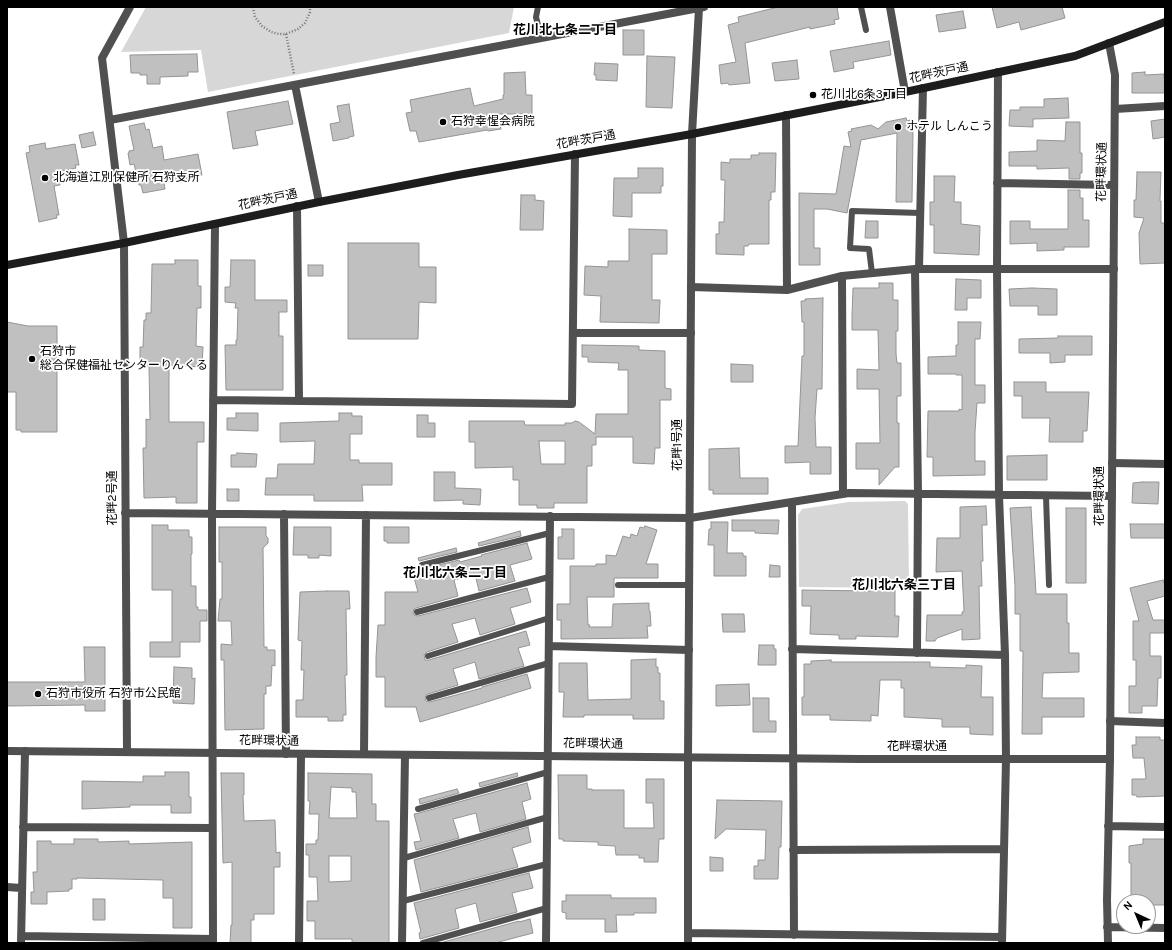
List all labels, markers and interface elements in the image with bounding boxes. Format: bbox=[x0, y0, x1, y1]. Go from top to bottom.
district label: 花川北七条二丁目 bbox=[513, 22, 617, 38]
street label: 花畔茨戸通 bbox=[908, 60, 970, 86]
place label: 花川北6条3丁目 bbox=[821, 88, 907, 102]
marker: 花川北6条3丁目 bbox=[808, 90, 818, 100]
place label: 石狩幸惺会病院 bbox=[451, 115, 535, 129]
marker: 石狩幸惺会病院 bbox=[438, 117, 448, 127]
place label: ホテル しんこう bbox=[906, 120, 993, 134]
marker: ホテル しんこう bbox=[893, 122, 903, 132]
street label: 花畔茨戸通 bbox=[555, 128, 617, 152]
street label: 花畔環状通 bbox=[1094, 142, 1110, 202]
place label: 北海道江別保健所 石狩支所 bbox=[53, 171, 200, 185]
marker: 北海道江別保健所 石狩支所 bbox=[40, 173, 50, 183]
street label: 花畔茨戸通 bbox=[237, 187, 299, 213]
place label: 石狩市 総合保健福祉センターりんくる bbox=[40, 345, 208, 373]
marker: 石狩市 総合保健福祉センターりんくる bbox=[27, 354, 37, 364]
street label: 花畔1号通 bbox=[671, 419, 685, 471]
street label: 花畔環状通 bbox=[1093, 466, 1107, 526]
street label: 花畔2号通 bbox=[106, 471, 120, 525]
district label: 花川北六条二丁目 bbox=[403, 565, 507, 581]
district label: 花川北六条三丁目 bbox=[852, 577, 956, 593]
place label: 石狩市役所 石狩市公民館 bbox=[46, 687, 181, 701]
marker: 石狩市役所 石狩市公民館 bbox=[33, 689, 43, 699]
street label: 花畔環状通 bbox=[239, 733, 299, 749]
street label: 花畔環状通 bbox=[563, 736, 623, 752]
street label: 花畔環状通 bbox=[887, 740, 947, 754]
north arrow bbox=[1116, 894, 1156, 934]
text: N bbox=[1121, 898, 1135, 913]

